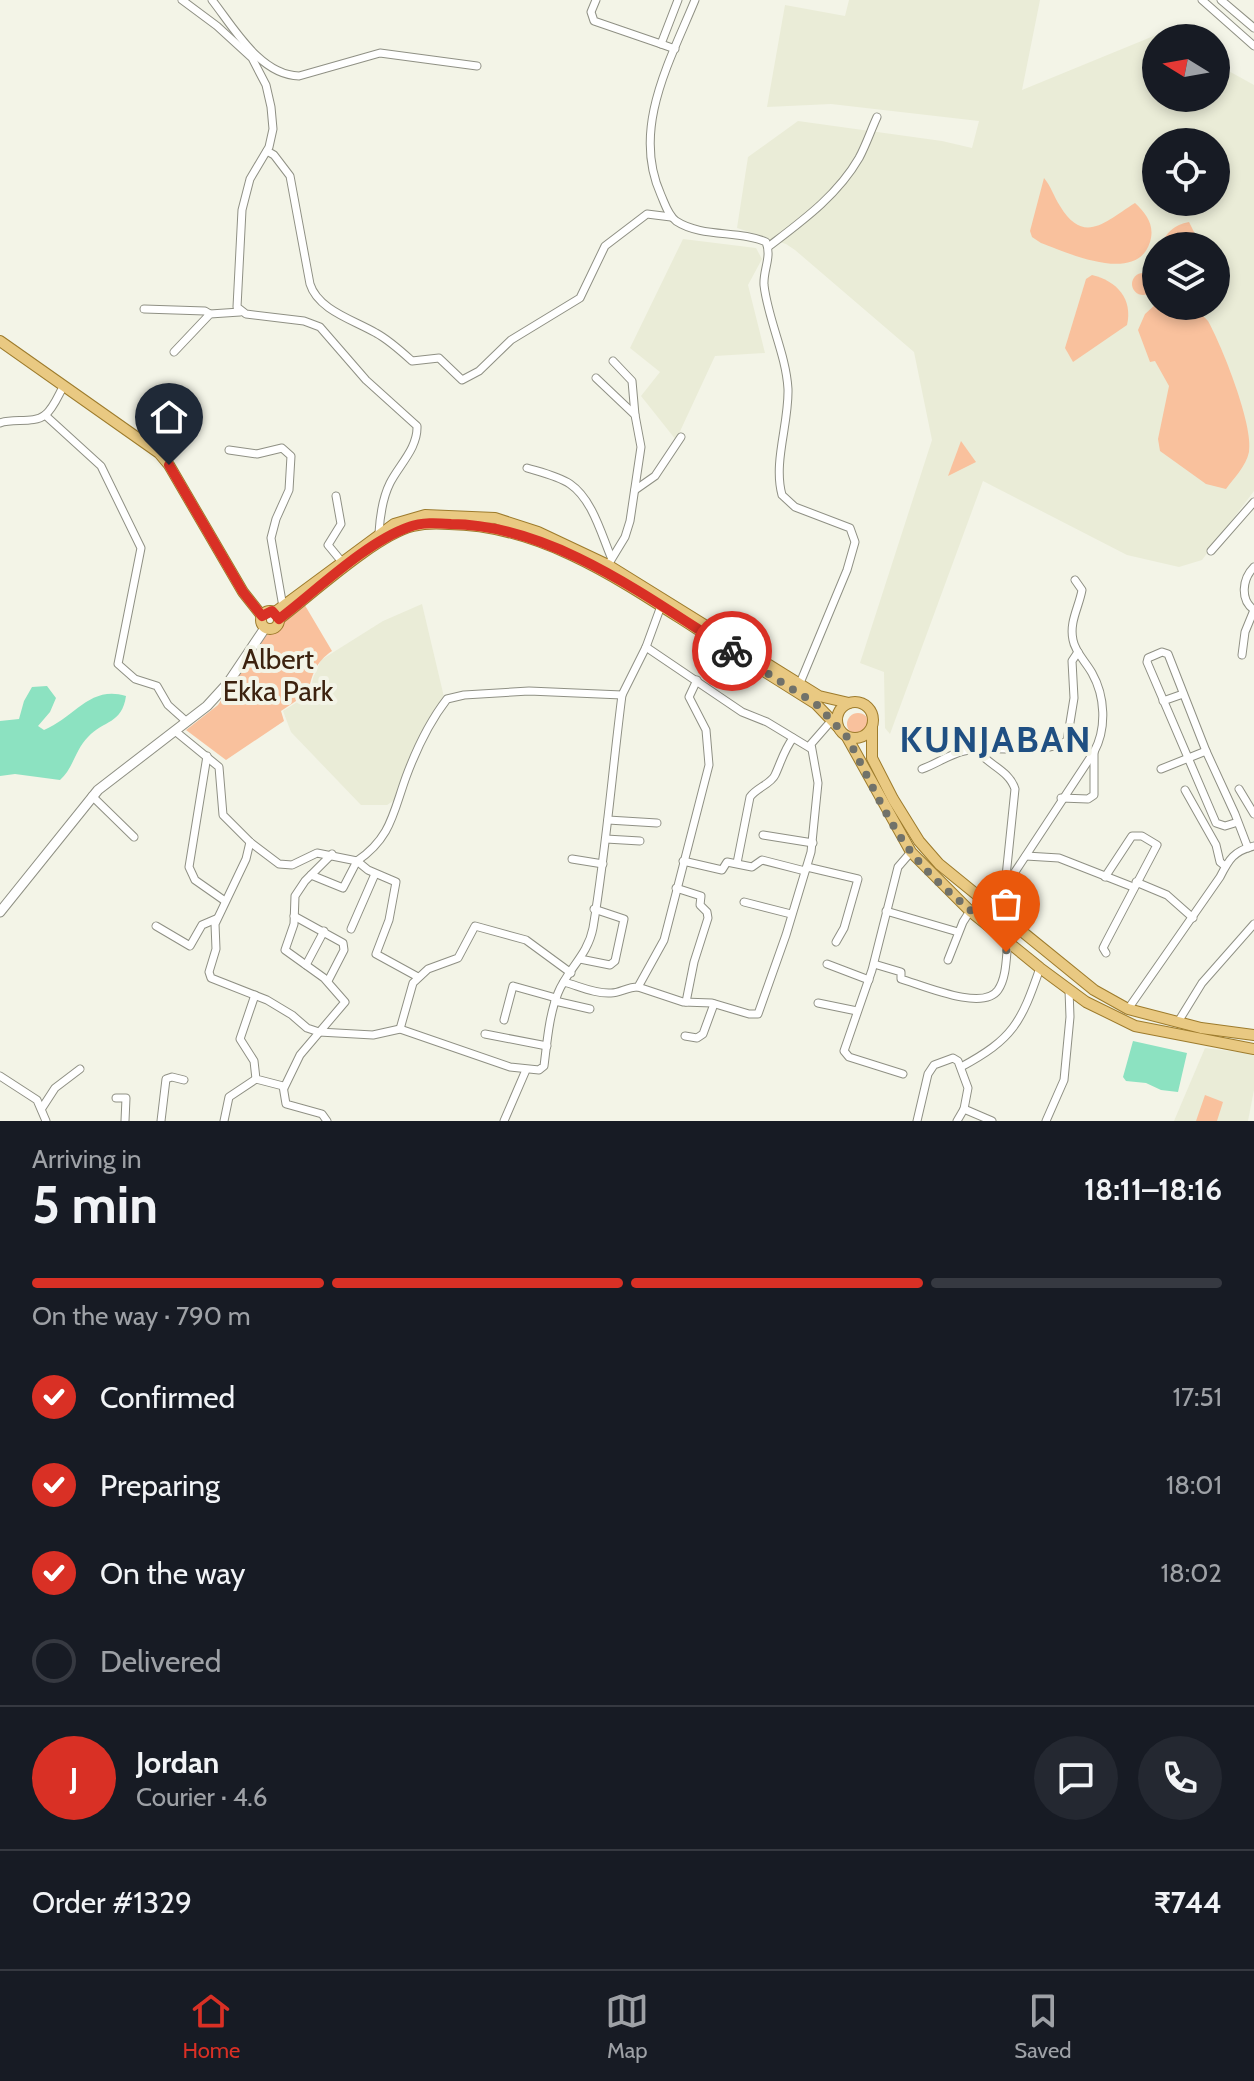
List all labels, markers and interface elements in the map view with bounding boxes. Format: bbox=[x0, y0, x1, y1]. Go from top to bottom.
north arrow bbox=[1142, 24, 1230, 112]
map controls bbox=[1142, 24, 1230, 320]
button: locate bbox=[1142, 128, 1230, 216]
button: layers bbox=[1142, 232, 1230, 320]
pin bbox=[135, 383, 203, 465]
icon: home bbox=[147, 395, 191, 439]
courier bbox=[692, 611, 772, 691]
icon: bike bbox=[710, 629, 754, 673]
park label: Albert Ekka Park bbox=[223, 642, 334, 708]
district label: KUNJABAN bbox=[899, 717, 1093, 761]
pin bbox=[972, 870, 1040, 952]
icon: bag bbox=[984, 882, 1028, 926]
text: Arriving in bbox=[32, 1143, 142, 1175]
text: 18:11–18:16 bbox=[1084, 1171, 1222, 1208]
text: 5 min bbox=[32, 1173, 158, 1236]
text: On the way · 790 m bbox=[32, 1300, 251, 1332]
icon: check bbox=[32, 1375, 76, 1419]
text: Confirmed bbox=[100, 1379, 235, 1416]
text: 17:51 bbox=[1172, 1381, 1222, 1413]
icon: check bbox=[32, 1463, 76, 1507]
text: Preparing bbox=[100, 1467, 220, 1504]
text: 18:01 bbox=[1166, 1469, 1222, 1501]
icon: check bbox=[32, 1551, 76, 1595]
text: On the way bbox=[100, 1555, 245, 1592]
text: 18:02 bbox=[1161, 1557, 1222, 1589]
text: Delivered bbox=[100, 1643, 221, 1680]
button: chat bbox=[1034, 1736, 1118, 1820]
button: phone bbox=[1138, 1736, 1222, 1820]
text: Jordan bbox=[136, 1744, 219, 1781]
text: J bbox=[70, 1760, 78, 1797]
text: Courier · 4.6 bbox=[136, 1781, 268, 1813]
text: Order #1329 bbox=[32, 1884, 192, 1921]
text: ₹744 bbox=[1154, 1884, 1222, 1921]
tab: Home bbox=[182, 1989, 240, 2064]
tab: Map bbox=[605, 1989, 649, 2064]
tab: Saved bbox=[1014, 1989, 1071, 2064]

